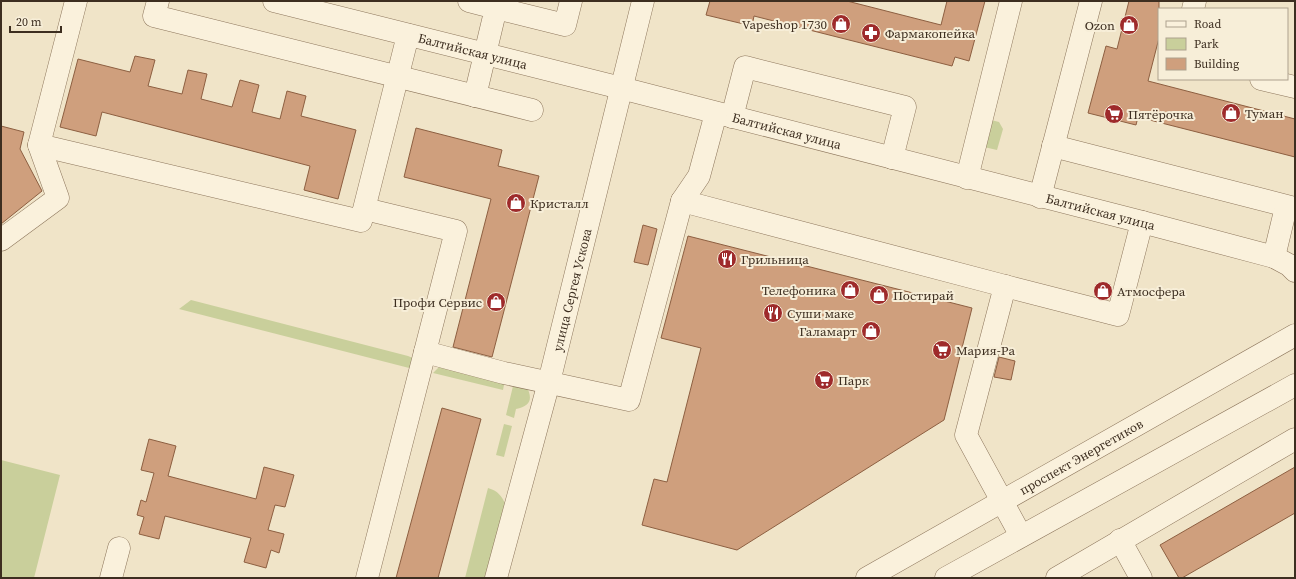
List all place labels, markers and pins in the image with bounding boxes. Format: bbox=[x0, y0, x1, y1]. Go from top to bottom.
shop icon: Vapeshop 1730 bbox=[830, 13, 852, 35]
shop icon: Ozon bbox=[1118, 14, 1140, 36]
place label: Vapeshop 1730 bbox=[742, 16, 827, 33]
place label: Ozon bbox=[1085, 17, 1115, 34]
pharmacy icon: Фармакопейка bbox=[860, 22, 882, 44]
place label: Фармакопейка bbox=[885, 25, 976, 42]
shop icon: Туман bbox=[1220, 102, 1242, 124]
supermarket icon: Пятёрочка bbox=[1103, 103, 1125, 125]
place label: Туман bbox=[1245, 105, 1283, 122]
place label: Пятёрочка bbox=[1128, 106, 1194, 123]
shop icon: Кристалл bbox=[505, 192, 527, 214]
place label: Кристалл bbox=[530, 195, 589, 212]
restaurant icon: Грильница bbox=[716, 248, 738, 270]
place label: Грильница bbox=[741, 251, 809, 268]
shop icon: Телефоника bbox=[839, 279, 861, 301]
shop icon: Атмосфера bbox=[1092, 280, 1114, 302]
place label: Телефоника bbox=[762, 282, 836, 299]
place label: Атмосфера bbox=[1117, 283, 1186, 300]
shop icon: Постирай bbox=[868, 284, 890, 306]
place label: Постирай bbox=[893, 287, 954, 304]
shop icon: Профи Сервис bbox=[485, 291, 507, 313]
place label: Профи Сервис bbox=[393, 294, 482, 311]
restaurant icon: Суши маке bbox=[762, 302, 784, 324]
place label: Суши маке bbox=[787, 305, 855, 322]
shop icon: Галамарт bbox=[860, 320, 882, 342]
place label: Галамарт bbox=[799, 323, 857, 340]
supermarket icon: Мария-Ра bbox=[931, 339, 953, 361]
place label: Мария-Ра bbox=[956, 342, 1015, 359]
supermarket icon: Парк bbox=[813, 369, 835, 391]
place label: Парк bbox=[838, 372, 869, 389]

